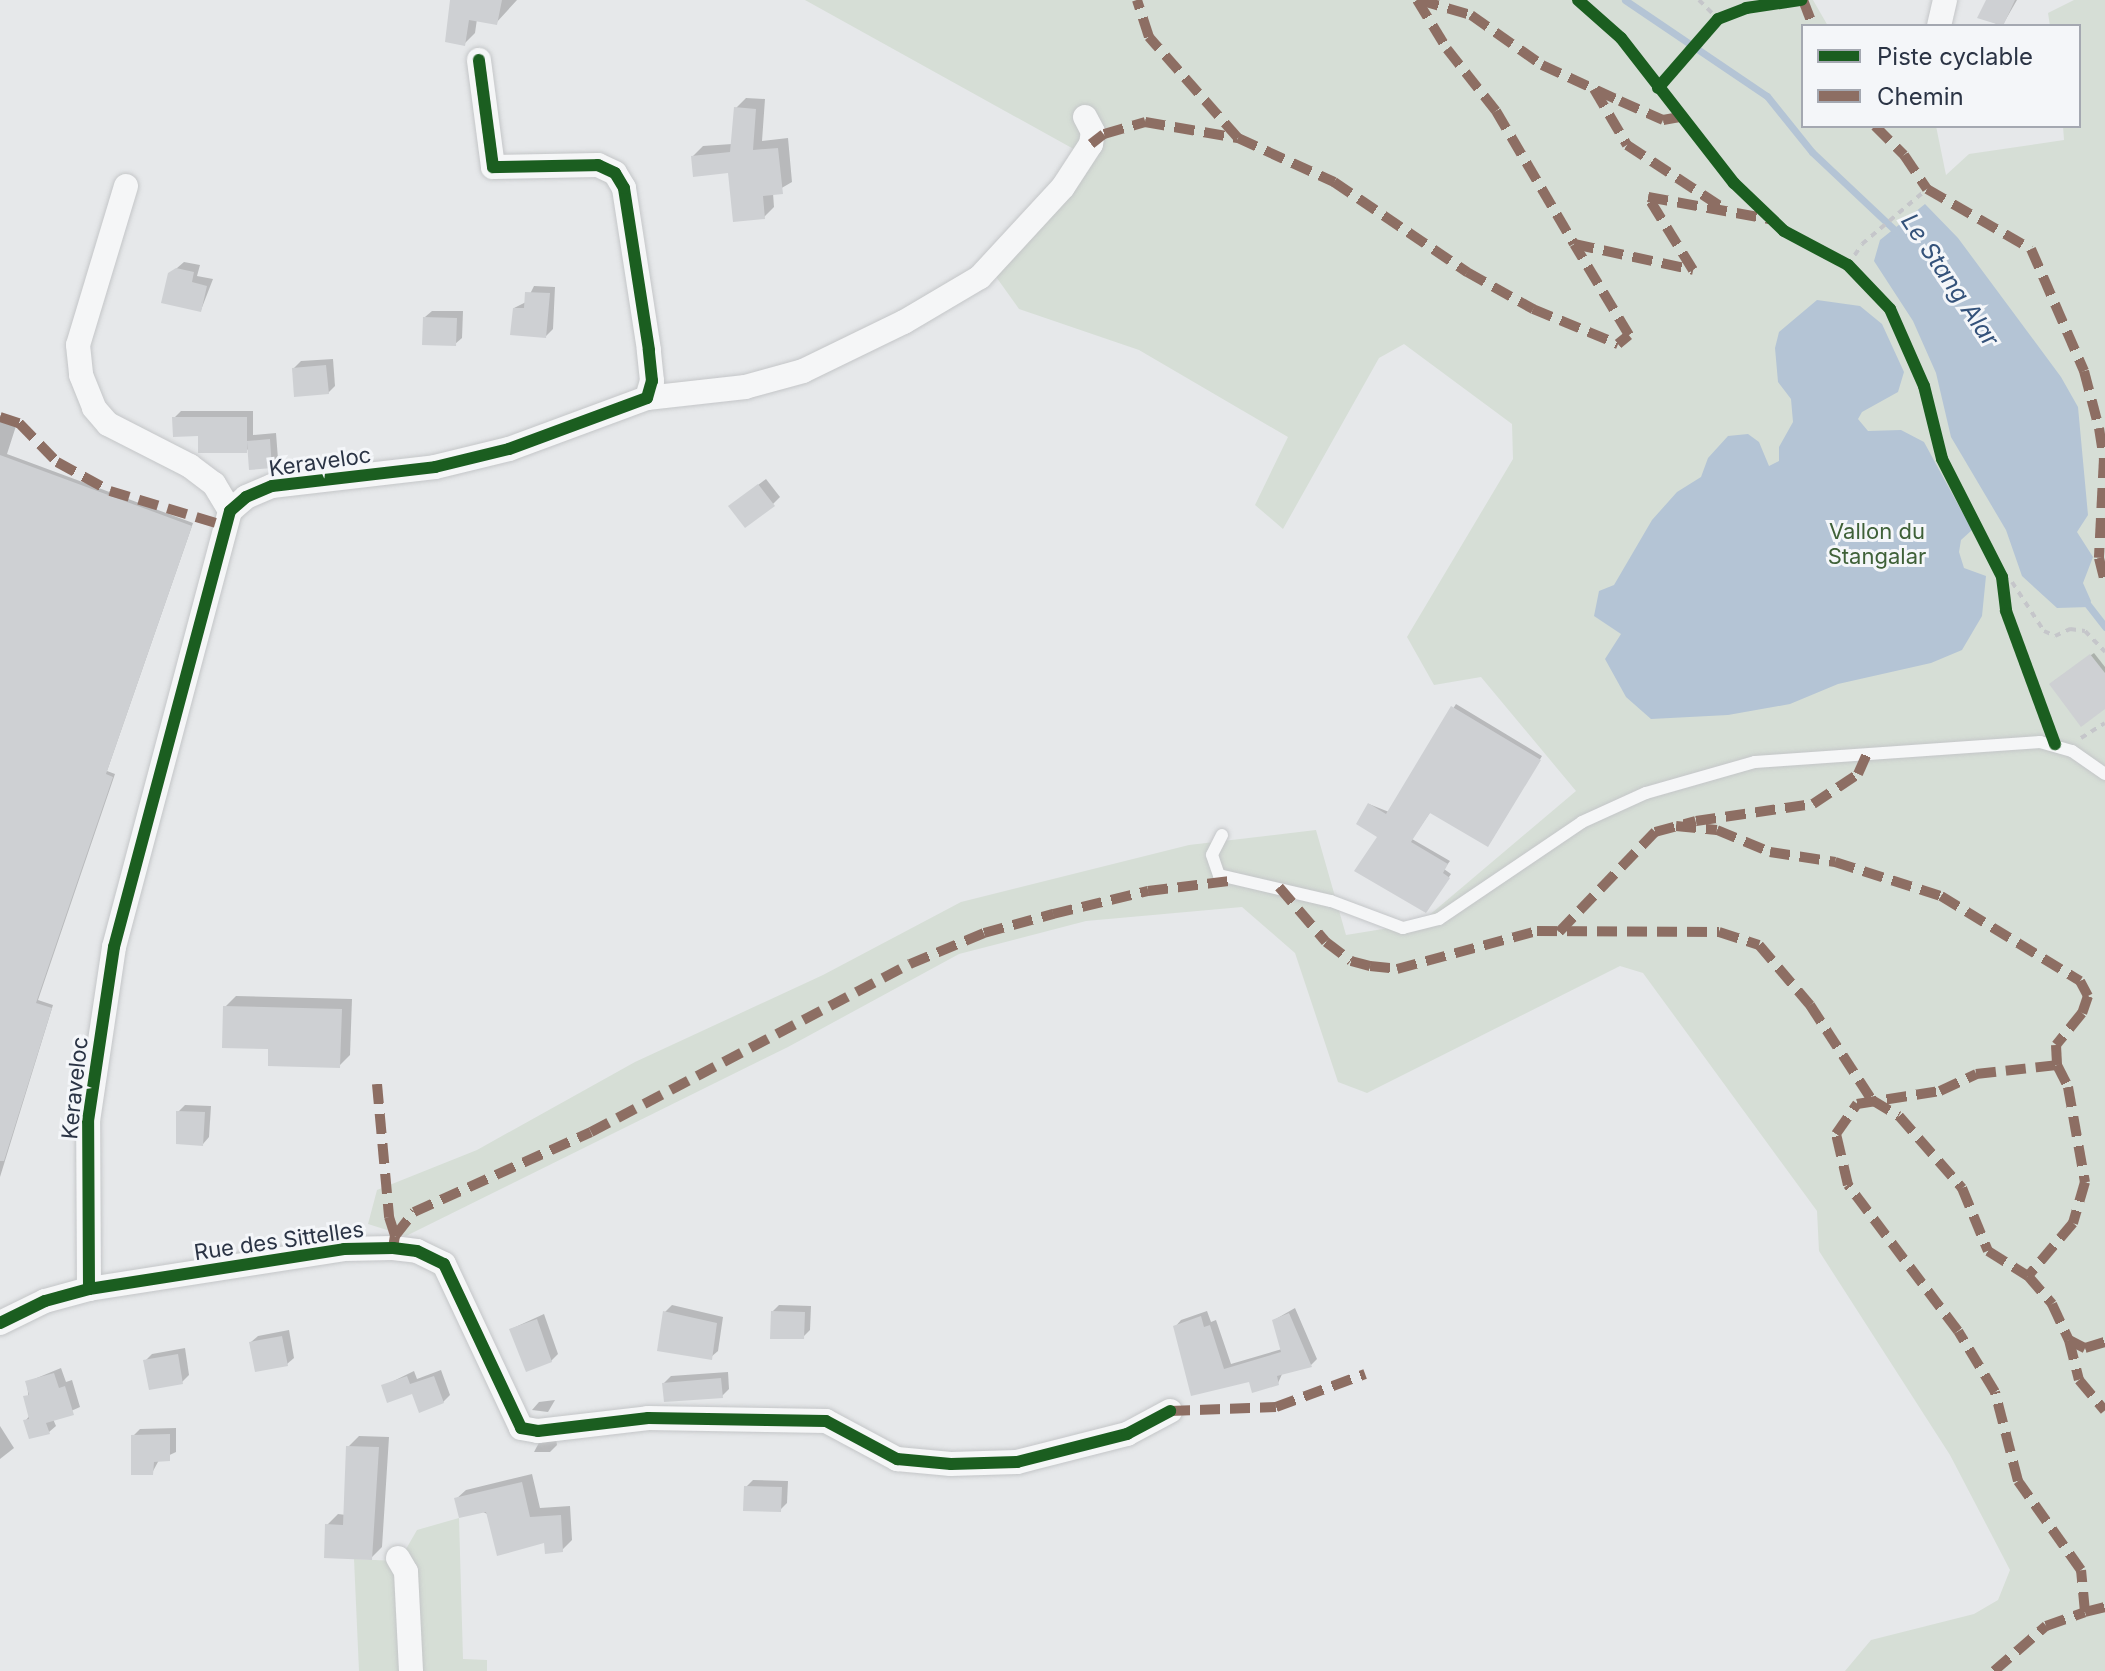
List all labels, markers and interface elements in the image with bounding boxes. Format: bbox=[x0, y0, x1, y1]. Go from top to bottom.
legend bbox=[1801, 24, 2081, 128]
text: Piste cyclable bbox=[1877, 42, 2033, 71]
text: Chemin bbox=[1877, 82, 1964, 111]
water label: Le Stang Alar bbox=[1895, 208, 2005, 352]
street label: Keraveloc bbox=[267, 442, 373, 482]
park label: Vallon du Stangalar bbox=[1828, 518, 1926, 570]
street label: Keraveloc bbox=[56, 1035, 94, 1141]
street label: Rue des Sittelles bbox=[192, 1216, 366, 1266]

